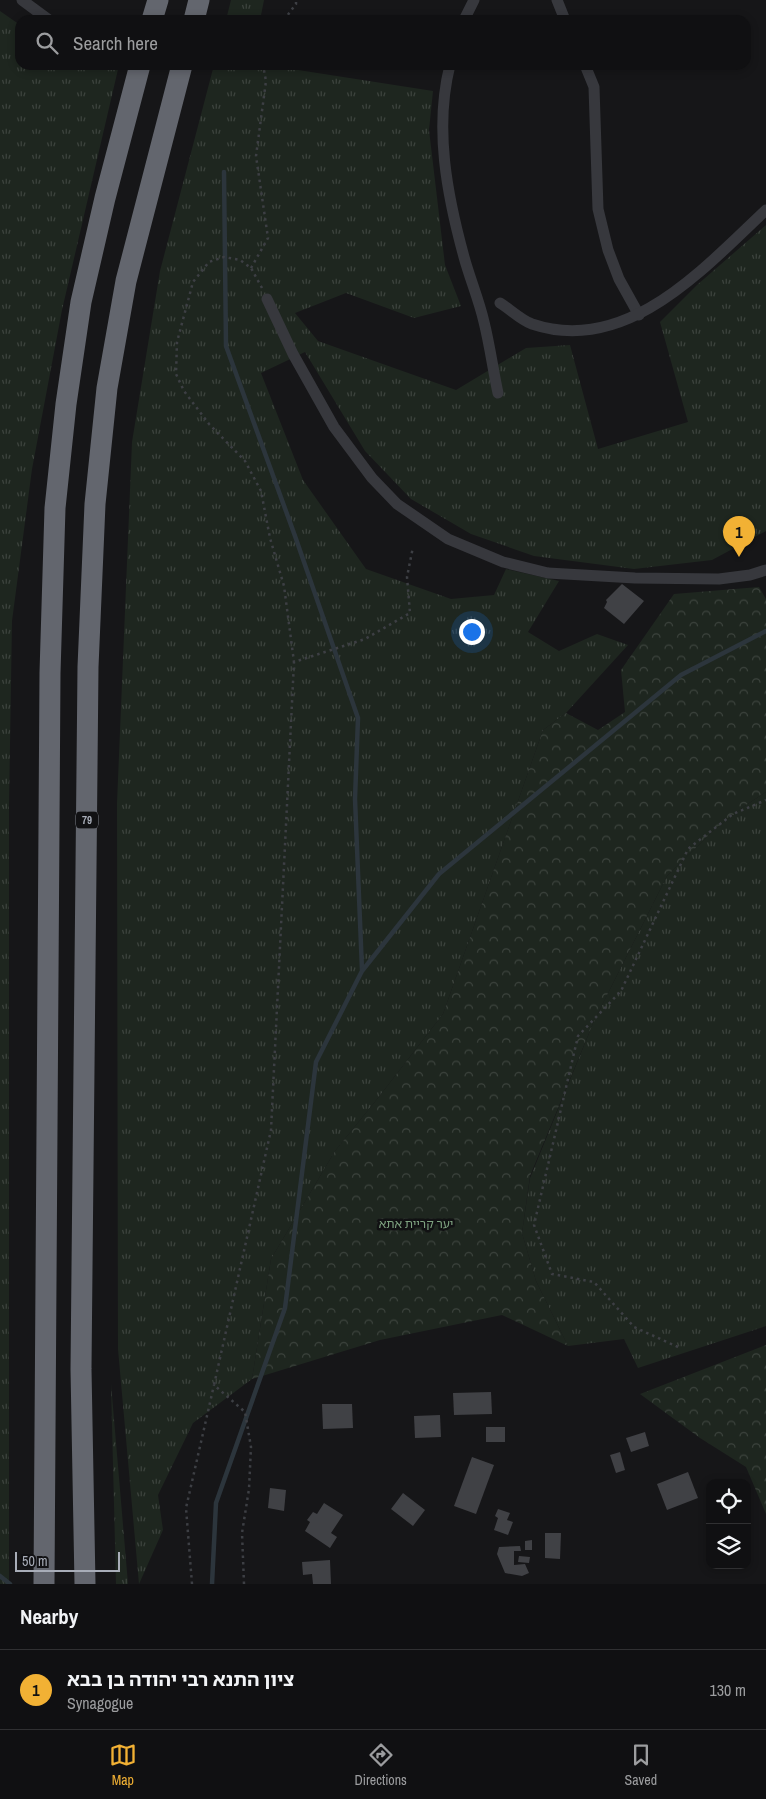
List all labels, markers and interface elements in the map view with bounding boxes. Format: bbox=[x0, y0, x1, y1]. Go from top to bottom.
search box bbox=[15, 15, 751, 70]
icon: search bbox=[33, 29, 61, 57]
text: Search here bbox=[73, 30, 158, 56]
pin: 1 bbox=[723, 516, 755, 557]
your location bbox=[459, 619, 485, 645]
road number: 79 bbox=[76, 812, 98, 828]
park label: יער קריית אתא bbox=[379, 1216, 453, 1232]
map controls bbox=[706, 1479, 751, 1569]
button: locate bbox=[706, 1479, 751, 1524]
button: layers bbox=[706, 1524, 751, 1569]
scale bar bbox=[15, 1549, 120, 1572]
text: 50 m bbox=[22, 1552, 48, 1570]
text: Nearby bbox=[20, 1602, 78, 1631]
text: ציון התנא רבי יהודה בן בבא bbox=[67, 1666, 294, 1692]
text: 1 bbox=[32, 1679, 40, 1701]
text: 130 m bbox=[710, 1679, 746, 1701]
text: Synagogue bbox=[67, 1692, 133, 1714]
tab: Map bbox=[109, 1741, 137, 1789]
tab: Directions bbox=[355, 1741, 407, 1789]
tab: Saved bbox=[625, 1741, 657, 1789]

